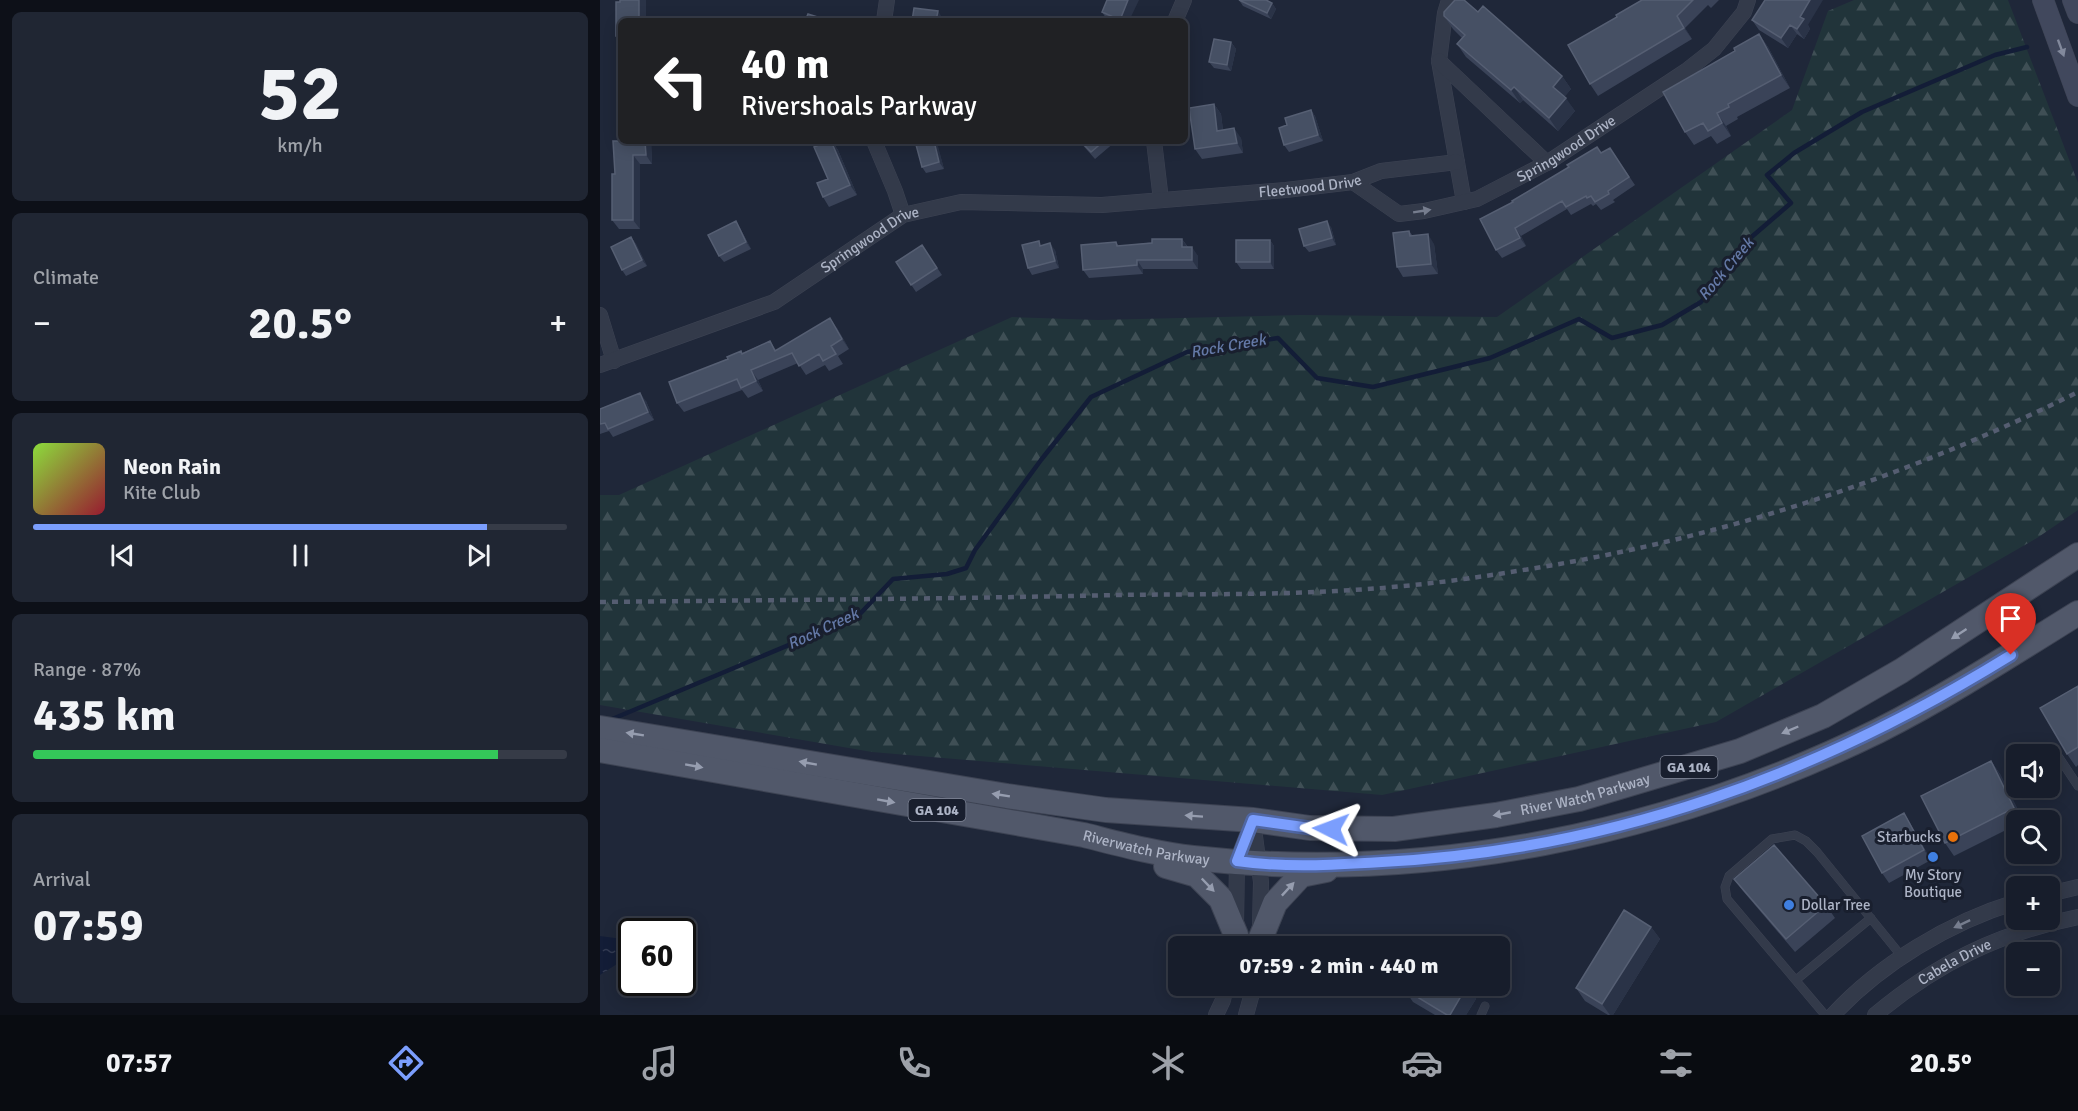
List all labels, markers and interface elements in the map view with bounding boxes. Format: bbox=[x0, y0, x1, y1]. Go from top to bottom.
text: 40 m bbox=[741, 39, 830, 90]
one-way arrow bbox=[2056, 39, 2066, 57]
icon: left bbox=[642, 42, 720, 120]
text: 52 bbox=[258, 46, 342, 142]
text: Rivershoals Parkway bbox=[741, 90, 977, 123]
street label: Springwood Drive bbox=[1514, 111, 1619, 186]
text: km/h bbox=[277, 133, 323, 158]
street label: Fleetwood Drive bbox=[1258, 170, 1364, 201]
street label: Springwood Drive bbox=[817, 203, 921, 277]
one-way arrow bbox=[1413, 206, 1432, 215]
water label: Rock Creek bbox=[1694, 232, 1759, 305]
text: Climate bbox=[33, 265, 99, 290]
text: 20.5° bbox=[248, 296, 352, 351]
text: − bbox=[33, 303, 51, 344]
text: + bbox=[549, 303, 567, 344]
water label: Rock Creek bbox=[1189, 329, 1269, 362]
text: Neon Rain bbox=[123, 453, 221, 480]
text: Kite Club bbox=[123, 480, 201, 505]
icon: previous bbox=[106, 539, 139, 572]
icon: pause bbox=[284, 539, 317, 572]
icon: next bbox=[462, 539, 495, 572]
pin bbox=[1985, 593, 2036, 655]
icon: arrive bbox=[1994, 602, 2027, 635]
water label: Rock Creek bbox=[784, 603, 864, 654]
one-way arrow bbox=[1951, 628, 1967, 639]
text: Range · 87% bbox=[33, 657, 141, 682]
text: 435 km bbox=[33, 688, 176, 743]
one-way arrow bbox=[1780, 725, 1798, 735]
one-way arrow bbox=[625, 729, 644, 738]
map controls bbox=[2006, 744, 2060, 996]
button: sound bbox=[2006, 744, 2060, 798]
road number: GA 104 bbox=[1660, 756, 1718, 778]
one-way arrow bbox=[799, 758, 818, 767]
one-way arrow bbox=[685, 762, 704, 771]
street label: River Watch Parkway bbox=[1519, 769, 1652, 819]
one-way arrow bbox=[991, 790, 1010, 799]
one-way arrow bbox=[877, 797, 896, 806]
position arrow bbox=[1299, 797, 1363, 861]
road number: GA 104 bbox=[908, 799, 966, 821]
one-way arrow bbox=[1493, 810, 1512, 819]
button: search bbox=[2006, 810, 2060, 864]
one-way arrow bbox=[1185, 811, 1204, 821]
street label: Riverwatch Parkway bbox=[1081, 826, 1210, 869]
place label: Starbucks bbox=[1877, 828, 1941, 846]
marker: Starbucks bbox=[1946, 830, 1960, 844]
marker: My Story Boutique bbox=[1926, 850, 1940, 864]
place label: My Story Boutique bbox=[1904, 866, 1962, 901]
text: Arrival bbox=[33, 867, 91, 892]
button: + bbox=[2006, 876, 2060, 930]
one-way arrow bbox=[1200, 878, 1214, 892]
one-way arrow bbox=[1281, 882, 1295, 897]
place label: Dollar Tree bbox=[1801, 896, 1871, 914]
text: 07:59 bbox=[33, 898, 143, 953]
marker: Dollar Tree bbox=[1782, 898, 1796, 912]
speed limit sign: 60 bbox=[618, 918, 696, 996]
one-way arrow bbox=[1953, 919, 1970, 928]
street label: Cabela Drive bbox=[1914, 935, 1994, 989]
button: − bbox=[2006, 942, 2060, 996]
text: 07:59 · 2 min · 440 m bbox=[1239, 952, 1439, 979]
icon: directions bbox=[385, 1042, 427, 1084]
icon: music bbox=[639, 1042, 681, 1084]
icon: phone bbox=[893, 1042, 935, 1084]
icon: climate bbox=[1147, 1042, 1189, 1084]
icon: car bbox=[1401, 1042, 1443, 1084]
icon: filters bbox=[1655, 1042, 1697, 1084]
text: 07:57 bbox=[106, 1047, 172, 1080]
text: 20.5° bbox=[1910, 1047, 1972, 1080]

